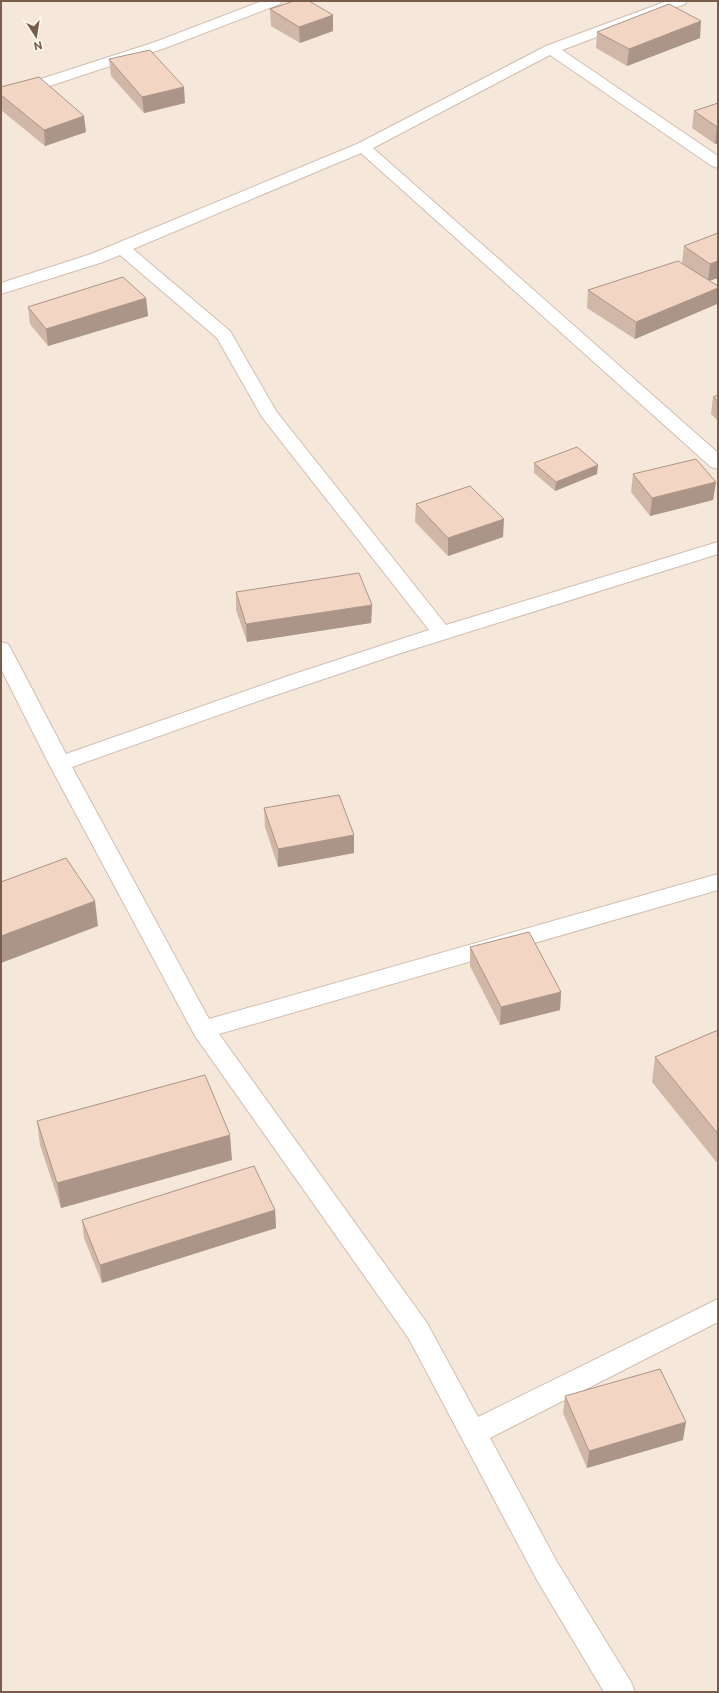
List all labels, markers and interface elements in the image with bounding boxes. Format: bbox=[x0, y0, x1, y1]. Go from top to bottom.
north arrow bbox=[16, 16, 56, 56]
text: N bbox=[33, 39, 44, 53]

